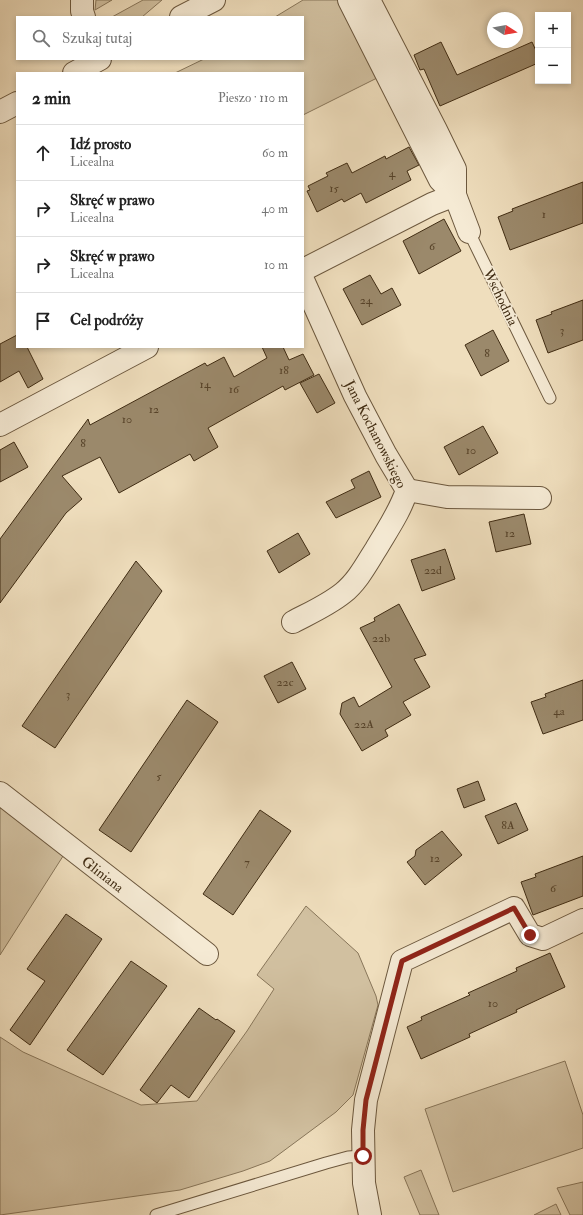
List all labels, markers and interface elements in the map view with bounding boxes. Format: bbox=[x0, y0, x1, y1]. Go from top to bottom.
north arrow bbox=[487, 12, 523, 48]
map controls bbox=[535, 12, 571, 84]
button: + bbox=[535, 12, 571, 48]
search box bbox=[16, 16, 304, 60]
icon: search bbox=[30, 27, 52, 49]
text: Szukaj tutaj bbox=[62, 29, 132, 48]
button: − bbox=[535, 48, 571, 84]
text: 2 min bbox=[32, 88, 71, 109]
text: Pieszo · 110 m bbox=[218, 90, 288, 106]
text: Idź prosto bbox=[70, 135, 131, 154]
icon: ahead bbox=[32, 142, 54, 164]
text: 60 m bbox=[262, 145, 288, 161]
text: Licealna bbox=[70, 154, 114, 170]
house number: 4 bbox=[389, 166, 396, 181]
house number: 15 bbox=[329, 181, 339, 196]
text: Skręć w prawo bbox=[70, 191, 154, 210]
icon: right bbox=[32, 198, 54, 220]
text: 40 m bbox=[262, 201, 288, 217]
house number: 1 bbox=[542, 207, 546, 222]
text: Licealna bbox=[70, 210, 114, 226]
house number: 6 bbox=[429, 239, 436, 254]
text: Skręć w prawo bbox=[70, 247, 154, 266]
icon: right bbox=[32, 254, 54, 276]
text: 10 m bbox=[264, 257, 288, 273]
street label: Wschodnia bbox=[479, 265, 522, 329]
text: Licealna bbox=[70, 266, 114, 282]
house number: 24 bbox=[360, 293, 373, 308]
icon: arrive bbox=[32, 310, 54, 332]
text: Cel podróży bbox=[70, 311, 143, 330]
house number: 3 bbox=[560, 323, 564, 338]
house number: 8 bbox=[484, 346, 490, 361]
house number: 18 bbox=[279, 363, 289, 378]
street label: Jana Kochanowskiego bbox=[340, 376, 410, 491]
house number: 14 bbox=[200, 377, 211, 392]
house number: 16 bbox=[229, 382, 240, 397]
house number: 12 bbox=[149, 402, 159, 417]
house number: 10 bbox=[122, 412, 132, 427]
house number: 8 bbox=[80, 436, 86, 451]
house number: 10 bbox=[466, 443, 476, 458]
house number: 12 bbox=[505, 526, 515, 541]
house number: 22d bbox=[424, 563, 442, 578]
house number: 22b bbox=[372, 631, 390, 646]
house number: 22c bbox=[276, 675, 294, 690]
house number: 3 bbox=[66, 687, 70, 702]
house number: 4a bbox=[553, 704, 566, 719]
house number: 22A bbox=[354, 717, 374, 732]
house number: 5 bbox=[156, 769, 162, 784]
house number: 8A bbox=[501, 818, 515, 833]
house number: 12 bbox=[430, 851, 440, 866]
street label: Gliniana bbox=[78, 853, 127, 896]
house number: 7 bbox=[244, 855, 250, 870]
house number: 6 bbox=[550, 881, 557, 896]
route end bbox=[521, 926, 539, 944]
house number: 10 bbox=[488, 996, 498, 1011]
route start bbox=[354, 1147, 372, 1165]

